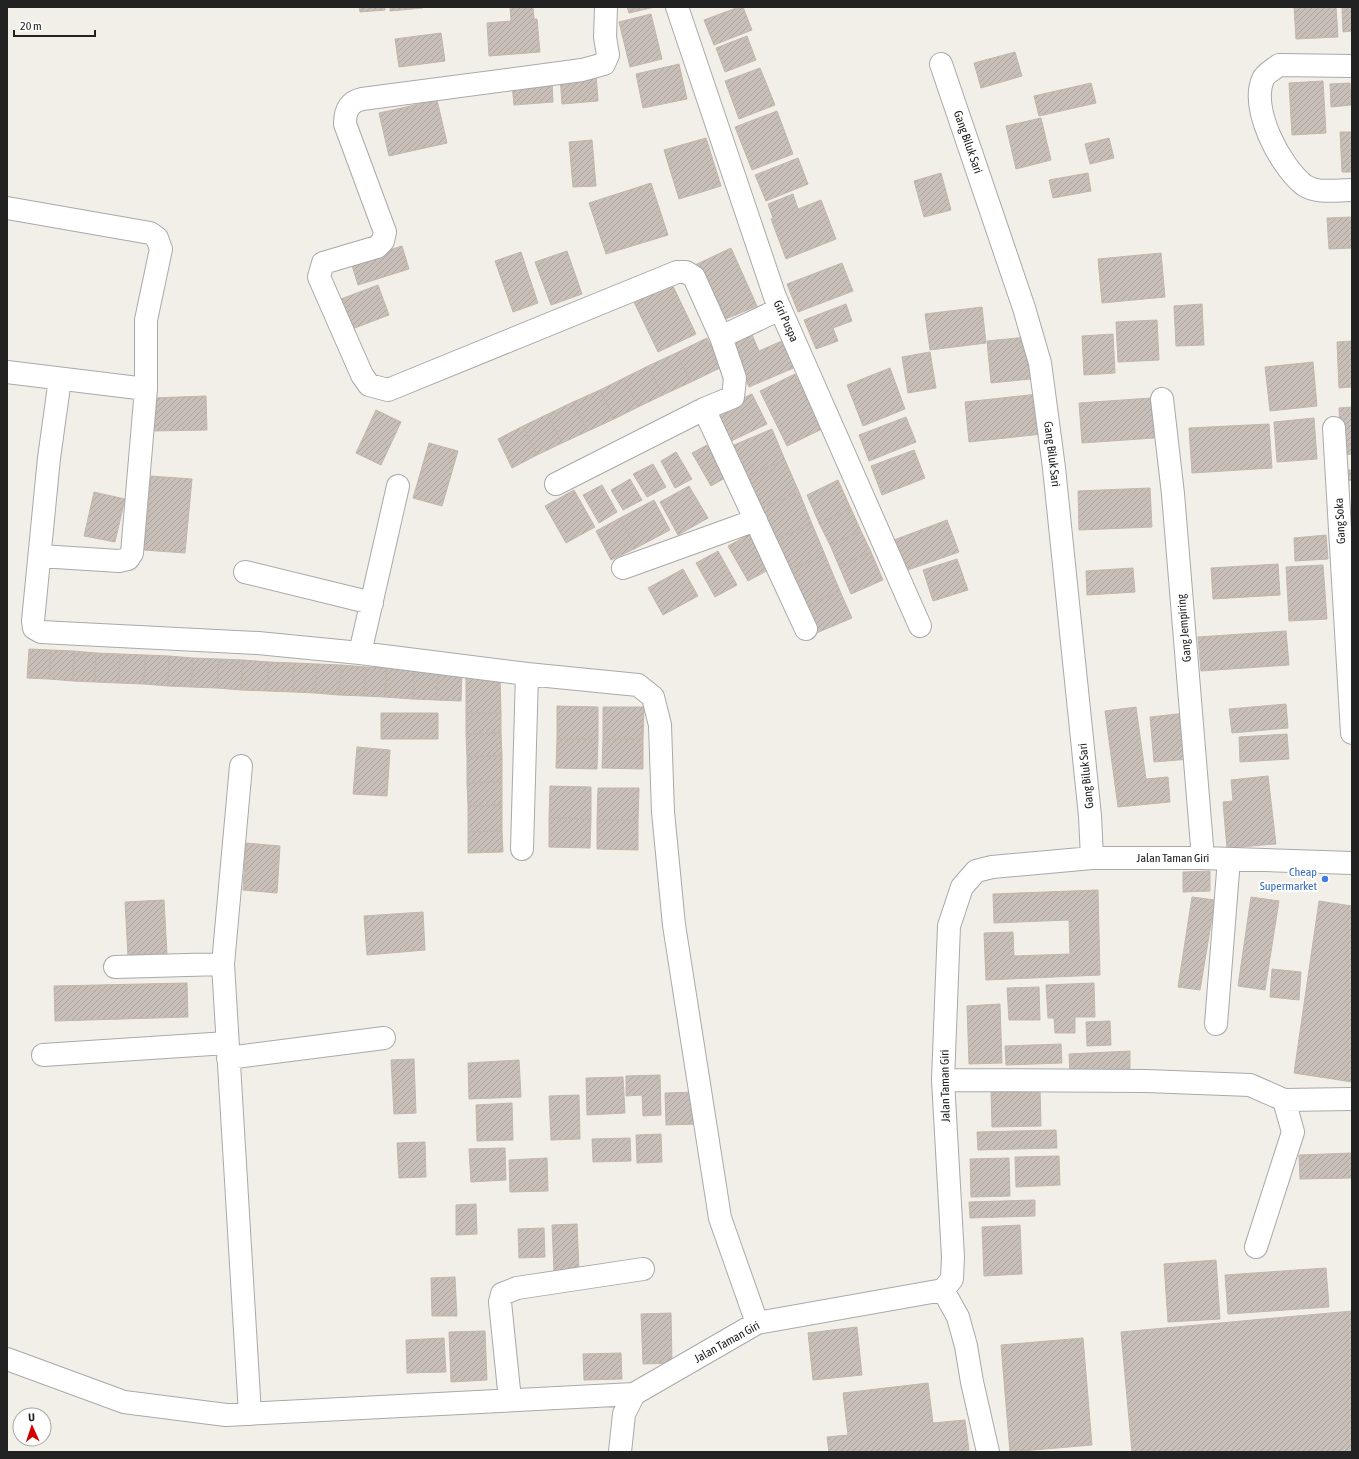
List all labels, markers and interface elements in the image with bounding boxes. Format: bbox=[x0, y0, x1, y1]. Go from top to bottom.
scale bar bbox=[14, 12, 95, 38]
text: 20 m bbox=[20, 19, 42, 33]
street label: Gang Biluk Sari bbox=[951, 109, 985, 175]
street label: Giri Puspa bbox=[771, 298, 801, 344]
street label: Gang Biluk Sari bbox=[1041, 420, 1063, 488]
street label: Gang Soka bbox=[1332, 498, 1348, 544]
street label: Gang Jempiring bbox=[1174, 593, 1194, 663]
street label: Gang Biluk Sari bbox=[1076, 743, 1096, 809]
street label: Jalan Taman Giri bbox=[1137, 851, 1209, 865]
place label: Cheap Supermarket bbox=[1260, 865, 1318, 893]
marker: Cheap Supermarket bbox=[1320, 874, 1330, 884]
street label: Jalan Taman Giri bbox=[937, 1050, 953, 1122]
street label: Jalan Taman Giri bbox=[692, 1318, 762, 1366]
north arrow bbox=[12, 1407, 52, 1447]
text: U bbox=[28, 1411, 35, 1423]

